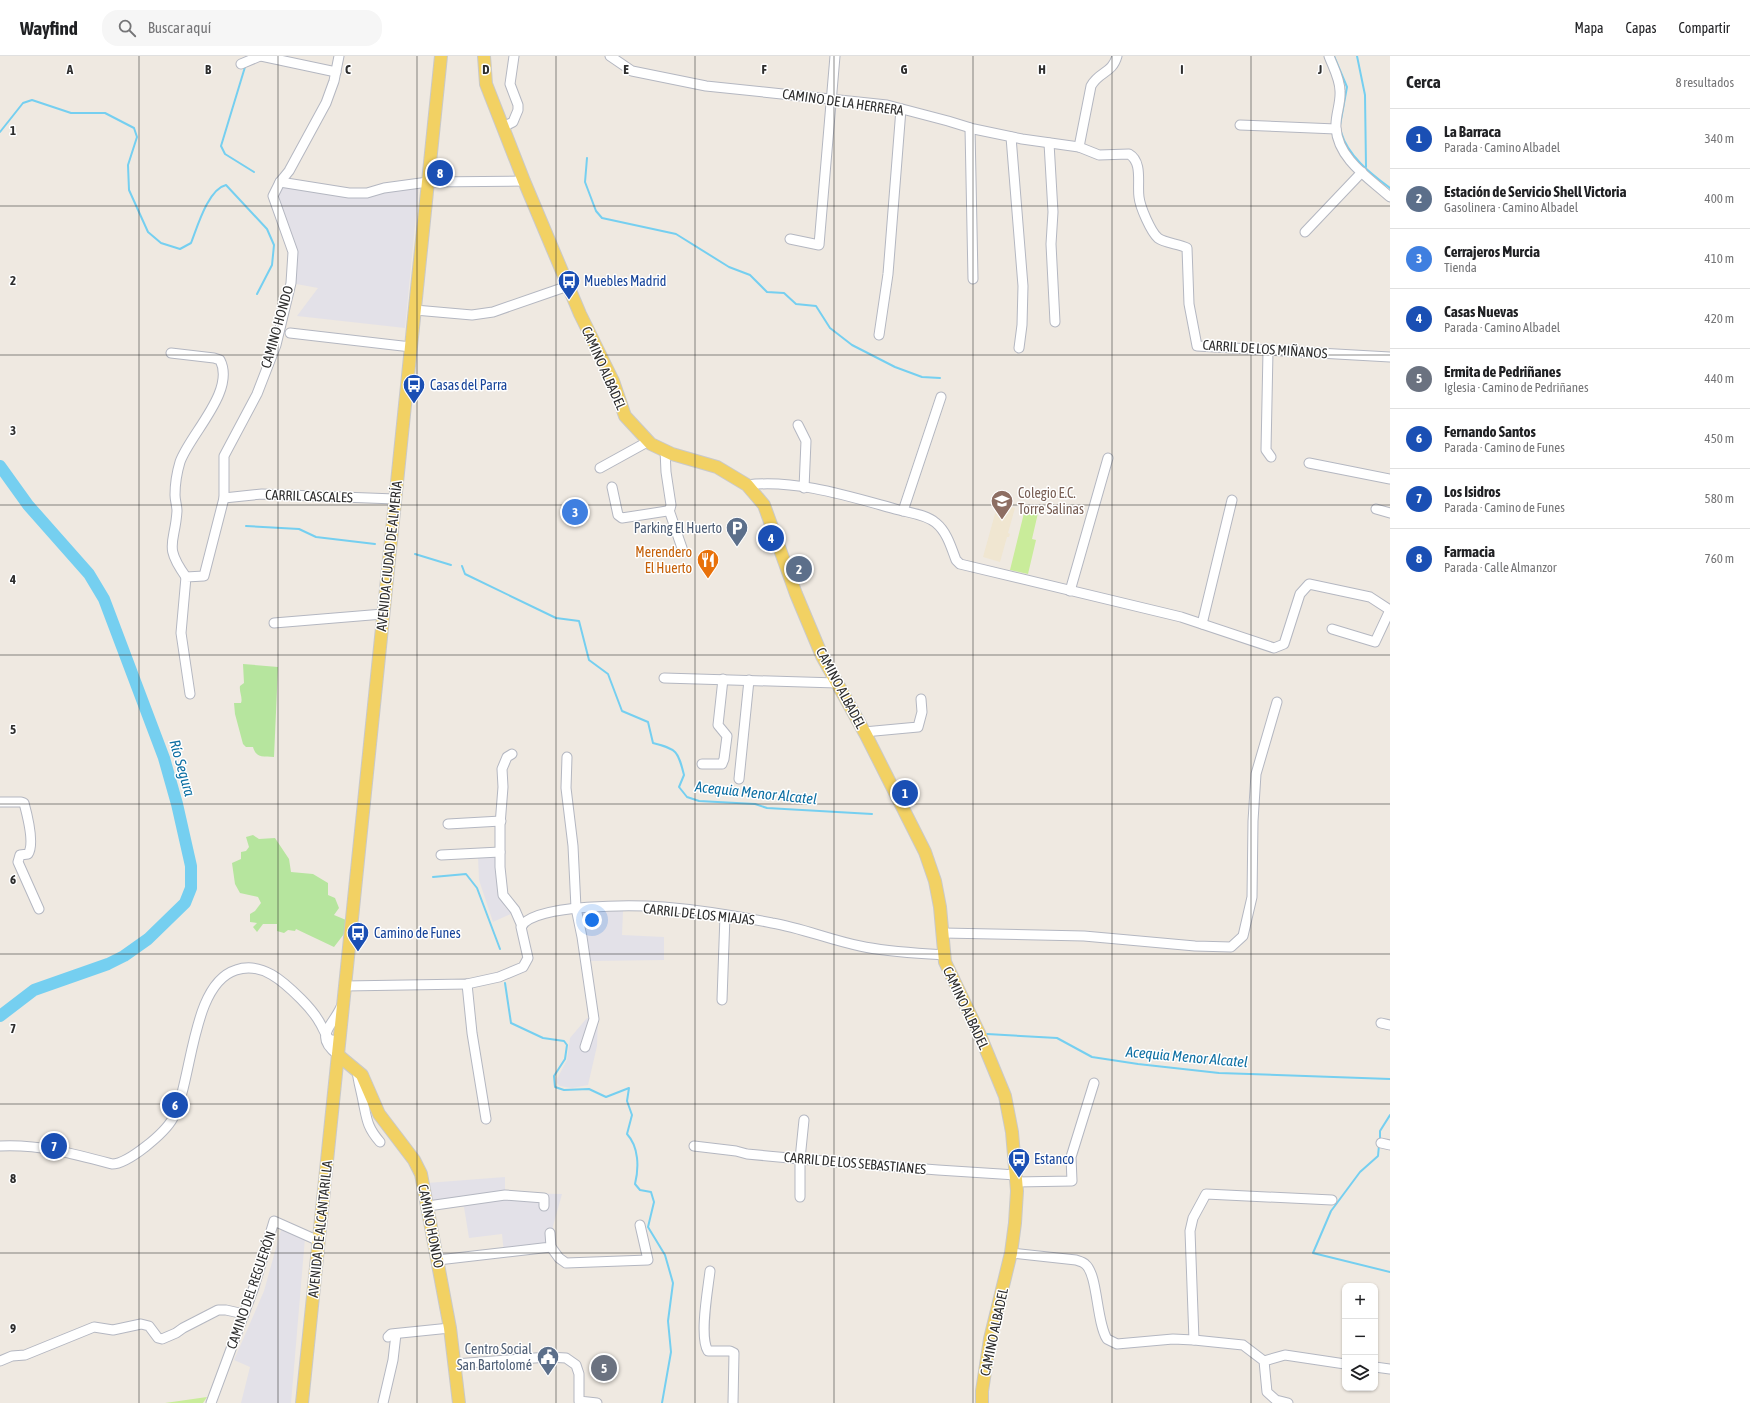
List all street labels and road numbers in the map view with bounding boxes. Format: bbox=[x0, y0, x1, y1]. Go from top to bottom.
street label: CAMINO DE LA HERRERA bbox=[781, 86, 905, 118]
street label: CAMINO HONDO bbox=[258, 284, 296, 370]
street label: CAMINO ALBADEL bbox=[578, 324, 630, 413]
street label: CARRIL DE LOS MIÑANOS bbox=[1202, 337, 1328, 361]
street label: AVENIDA CIUDAD DE ALMERÍA bbox=[373, 480, 405, 632]
street label: CARRIL CASCALES bbox=[265, 486, 353, 506]
street label: CAMINO ALBADEL bbox=[813, 645, 869, 732]
street label: CARRIL DE LOS MIAJAS bbox=[643, 900, 756, 928]
street label: CAMINO ALBADEL bbox=[940, 964, 992, 1052]
street label: CARRIL DE LOS SEBASTIANES bbox=[783, 1149, 927, 1177]
street label: AVENIDA DE ALCANTARILLA bbox=[305, 1160, 335, 1298]
street label: CAMINO HONDO bbox=[415, 1183, 447, 1269]
street label: CAMINO DEL REGUERÓN bbox=[223, 1229, 279, 1351]
street label: CAMINO ALBADEL bbox=[977, 1286, 1011, 1377]

